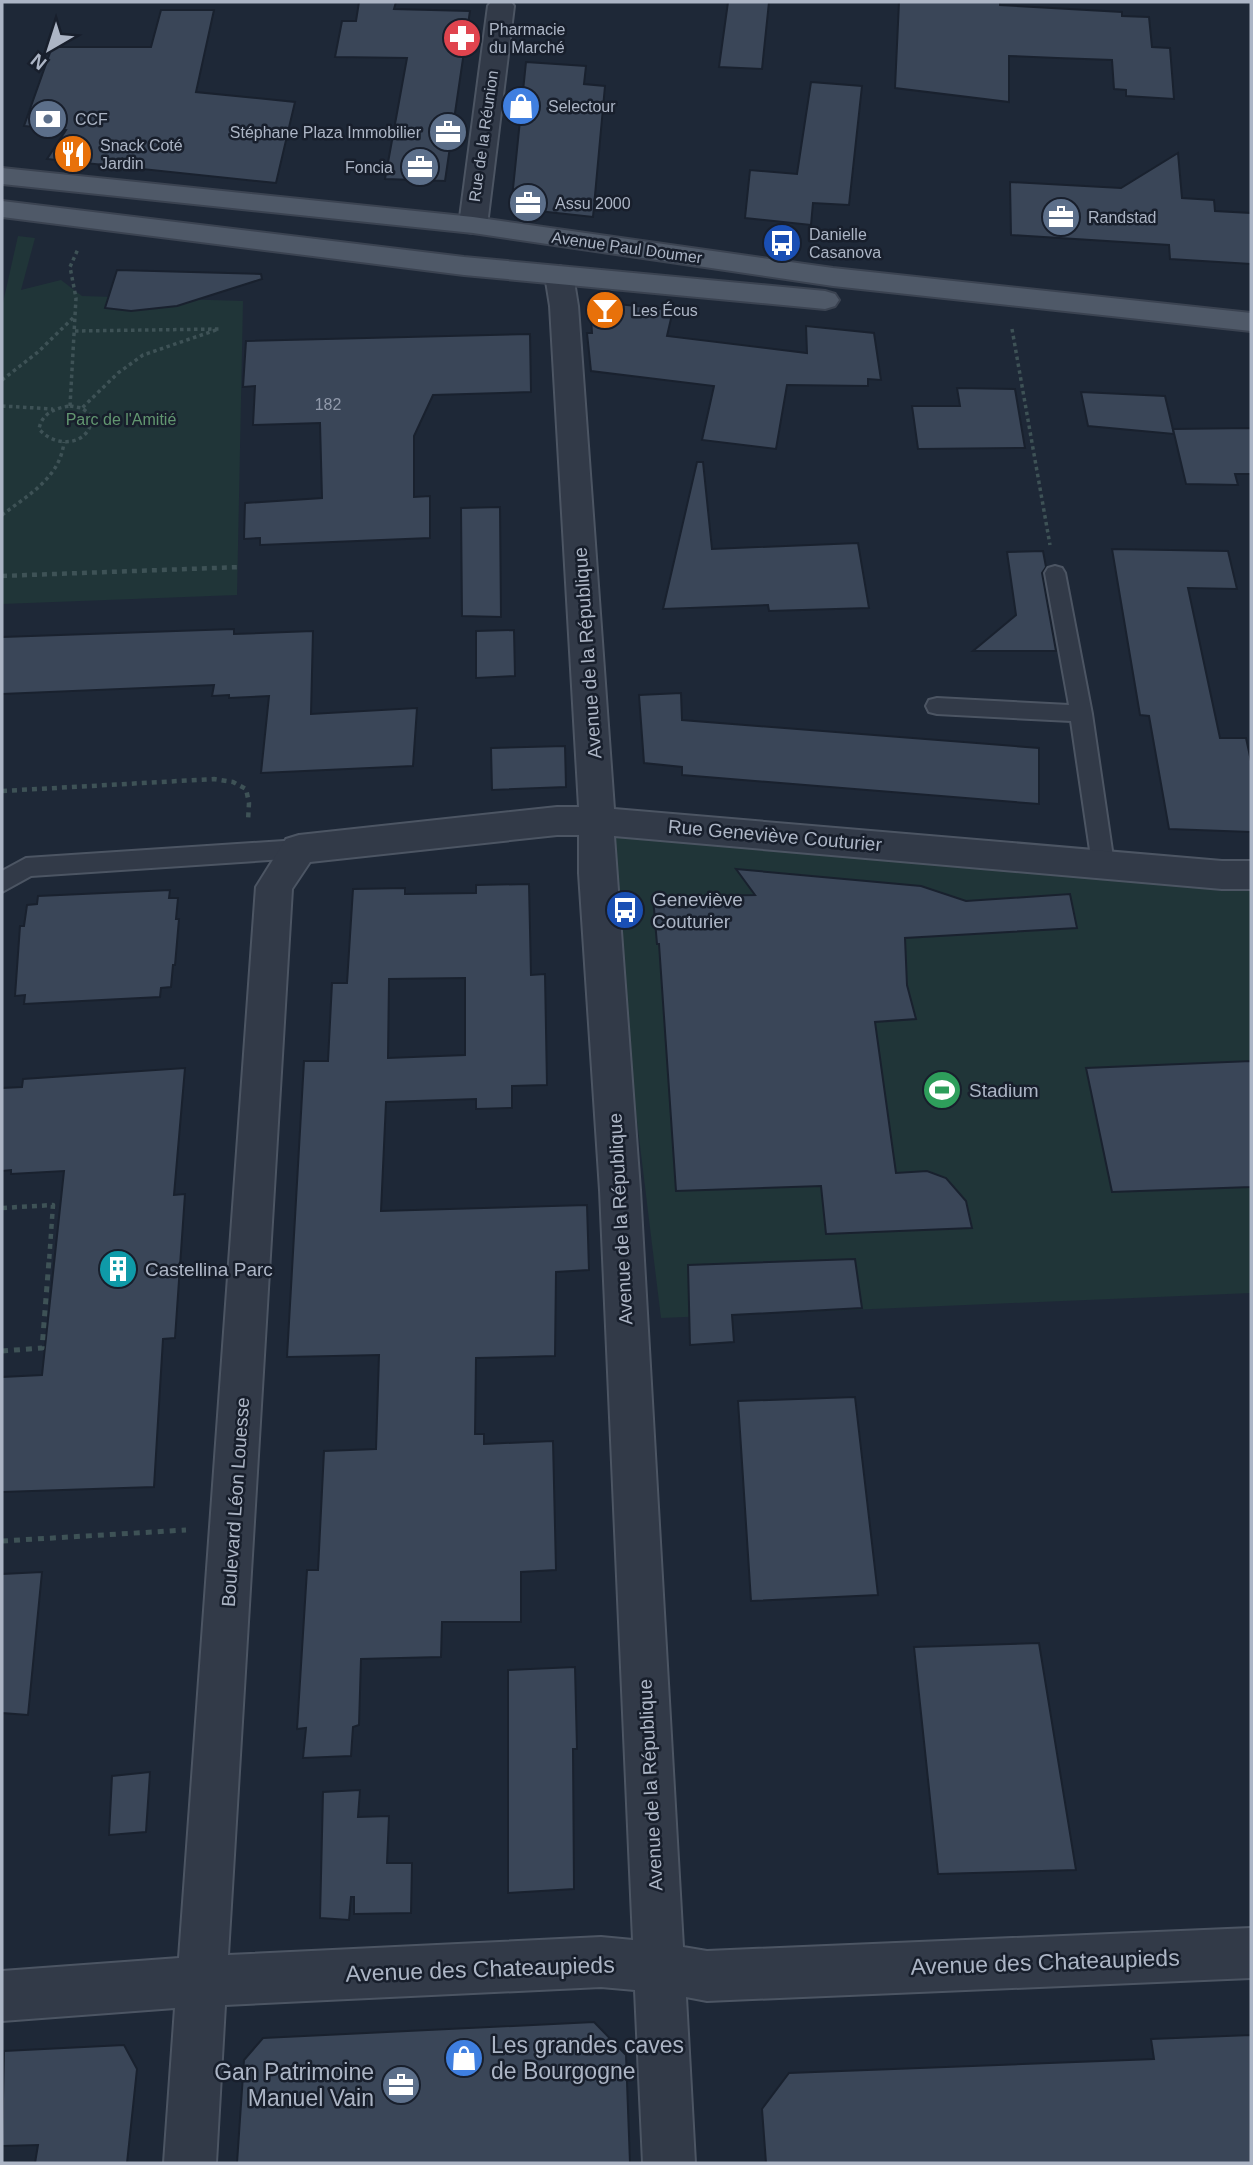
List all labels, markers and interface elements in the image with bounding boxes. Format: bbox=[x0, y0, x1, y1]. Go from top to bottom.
north arrow bbox=[14, 14, 84, 84]
pharmacy icon: Pharmacie du Marché bbox=[441, 17, 483, 59]
place label: Pharmacie du Marché bbox=[489, 21, 566, 56]
text: N bbox=[27, 49, 51, 74]
street label: Rue de la Réunion bbox=[466, 69, 501, 203]
shop icon: Selectour bbox=[500, 85, 542, 127]
bank icon: CCF bbox=[27, 98, 69, 140]
place label: Selectour bbox=[548, 98, 616, 115]
place label: CCF bbox=[75, 111, 108, 128]
office icon: Stéphane Plaza Immobilier bbox=[427, 111, 469, 153]
place label: Stéphane Plaza Immobilier bbox=[230, 124, 422, 141]
restaurant icon: Snack Coté Jardin bbox=[52, 133, 94, 175]
place label: Snack Coté Jardin bbox=[100, 137, 183, 172]
office icon: Foncia bbox=[399, 146, 441, 188]
place label: Foncia bbox=[345, 159, 393, 176]
office icon: Assu 2000 bbox=[507, 182, 549, 224]
place label: Assu 2000 bbox=[555, 195, 631, 212]
office icon: Randstad bbox=[1040, 196, 1082, 238]
place label: Randstad bbox=[1088, 209, 1157, 226]
bus stop icon: Danielle Casanova bbox=[761, 222, 803, 264]
place label: Danielle Casanova bbox=[809, 226, 881, 261]
street label: Avenue Paul Doumer bbox=[551, 229, 704, 267]
bar icon: Les Écus bbox=[584, 289, 626, 331]
place label: Les Écus bbox=[632, 301, 698, 319]
house number: 182 bbox=[315, 396, 341, 413]
park label: Parc de l'Amitié bbox=[66, 411, 176, 428]
street label: Avenue de la République bbox=[570, 546, 605, 759]
street label: Rue Geneviève Couturier bbox=[667, 816, 883, 855]
bus stop icon: Geneviève Couturier bbox=[604, 889, 646, 931]
place label: Geneviève Couturier bbox=[652, 889, 743, 932]
sports icon: Stadium bbox=[921, 1069, 963, 1111]
place label: Stadium bbox=[969, 1080, 1039, 1101]
street label: Avenue de la République bbox=[604, 1113, 637, 1325]
building icon: Castellina Parc bbox=[97, 1248, 139, 1290]
place label: Castellina Parc bbox=[145, 1259, 273, 1280]
street label: Boulevard Léon Louesse bbox=[218, 1396, 253, 1608]
street label: Avenue de la République bbox=[634, 1679, 667, 1891]
street label: Avenue des Chateaupieds bbox=[910, 1944, 1180, 1980]
street label: Avenue des Chateaupieds bbox=[345, 1951, 615, 1987]
place label: Les grandes caves de Bourgogne bbox=[491, 2032, 684, 2084]
shop icon: Les grandes caves de Bourgogne bbox=[443, 2037, 485, 2079]
place label: Gan Patrimoine Manuel Vain bbox=[214, 2059, 374, 2111]
office icon: Gan Patrimoine Manuel Vain bbox=[380, 2064, 422, 2106]

